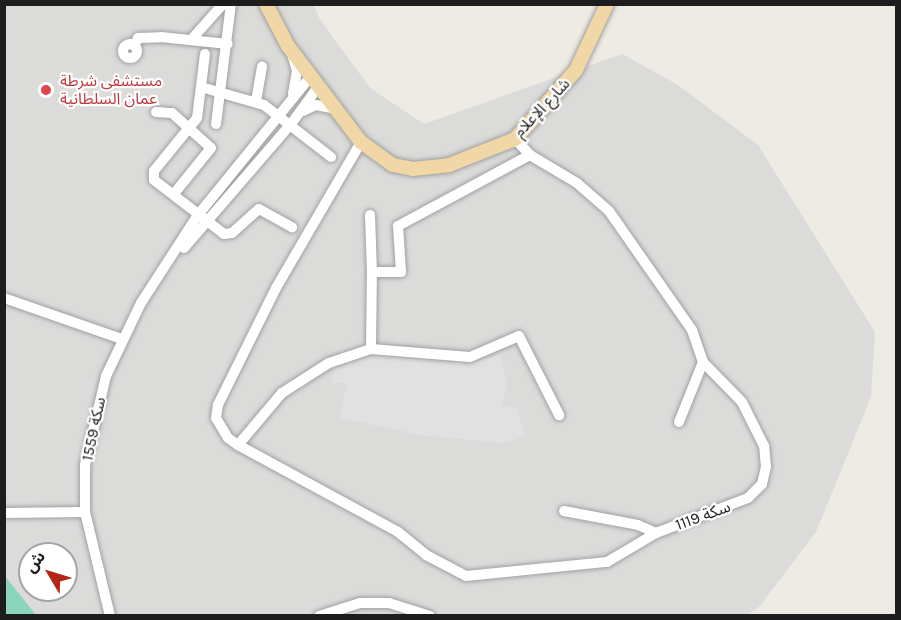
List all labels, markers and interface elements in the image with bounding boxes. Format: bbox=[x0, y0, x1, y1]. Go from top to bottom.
place label: مستشفى شرطة عمان السلطانية bbox=[60, 71, 162, 109]
street label: شارع الإعلام bbox=[510, 75, 574, 141]
marker: مستشفى شرطة عمان السلطانية bbox=[37, 81, 55, 99]
street label: سكة 1559 bbox=[78, 395, 110, 463]
street label: سكة 1119 bbox=[673, 497, 733, 535]
north arrow bbox=[18, 542, 78, 602]
text: ش bbox=[21, 547, 49, 576]

